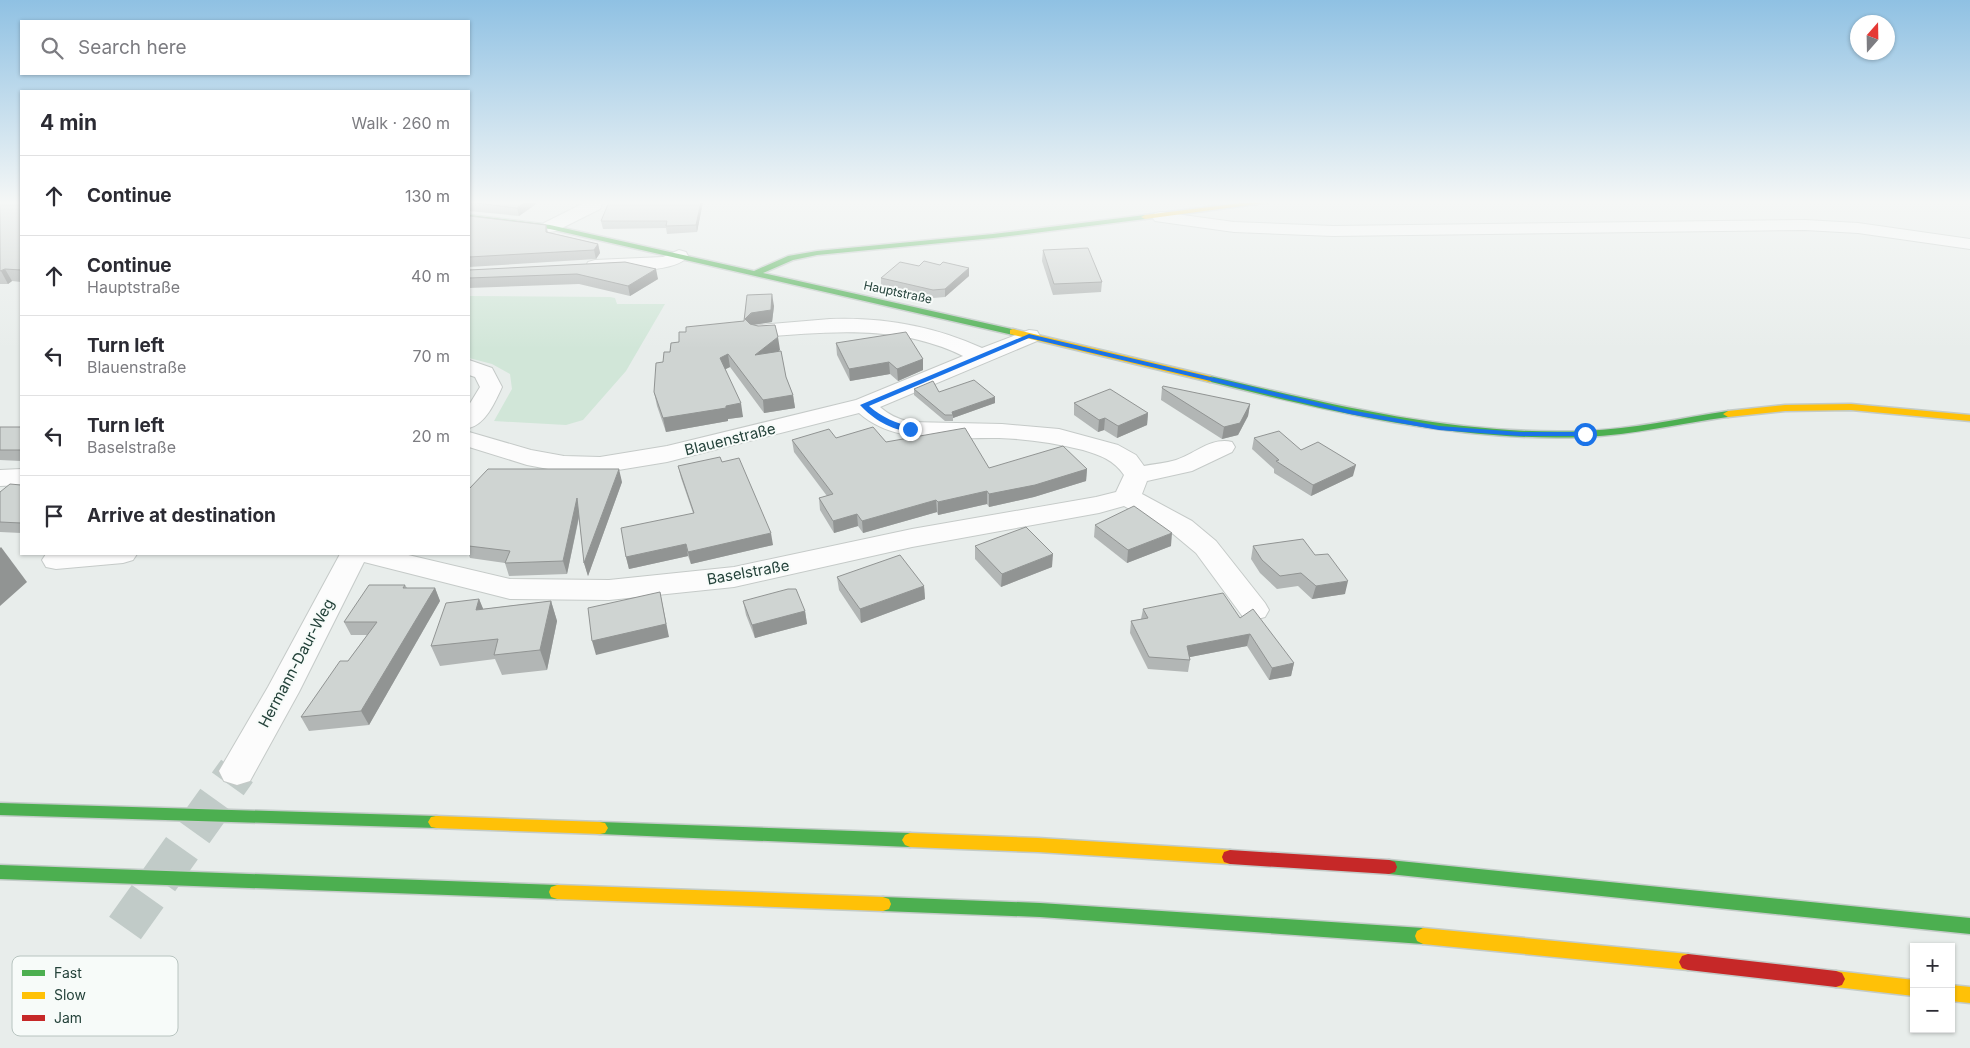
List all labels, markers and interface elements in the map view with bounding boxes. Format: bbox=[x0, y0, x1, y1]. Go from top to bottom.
north arrow bbox=[1850, 15, 1895, 60]
search box bbox=[20, 20, 470, 75]
icon: search bbox=[38, 34, 66, 62]
text: Search here bbox=[78, 36, 187, 59]
text: 4 min bbox=[40, 110, 97, 135]
text: Walk · 260 m bbox=[352, 113, 450, 133]
icon: ahead bbox=[40, 182, 68, 210]
text: Continue bbox=[87, 184, 172, 207]
text: 130 m bbox=[405, 186, 450, 206]
text: Continue bbox=[87, 254, 172, 277]
icon: ahead bbox=[40, 262, 68, 290]
text: 40 m bbox=[411, 266, 450, 286]
text: Hauptstraße bbox=[87, 277, 180, 297]
street label: Hauptstraße bbox=[862, 277, 934, 307]
text: Turn left bbox=[87, 334, 165, 357]
icon: left bbox=[40, 342, 68, 370]
text: 70 m bbox=[413, 346, 450, 366]
text: Blauenstraße bbox=[87, 357, 186, 377]
text: Turn left bbox=[87, 414, 165, 437]
route end bbox=[899, 418, 922, 441]
street label: Blauenstraße bbox=[682, 419, 778, 459]
icon: left bbox=[40, 422, 68, 450]
route start bbox=[1574, 423, 1597, 446]
text: 20 m bbox=[412, 426, 450, 446]
text: Baselstraße bbox=[87, 437, 176, 457]
icon: arrive bbox=[40, 502, 68, 530]
text: Arrive at destination bbox=[87, 504, 276, 527]
street label: Baselstraße bbox=[705, 555, 791, 589]
street label: Hermann-Daur-Weg bbox=[254, 595, 338, 731]
map controls bbox=[1910, 943, 1955, 1033]
button: + bbox=[1910, 943, 1955, 988]
legend bbox=[12, 956, 178, 1036]
text: Fast bbox=[54, 964, 82, 981]
text: Slow bbox=[54, 986, 86, 1003]
button: − bbox=[1910, 988, 1955, 1033]
text: Jam bbox=[54, 1009, 82, 1026]

